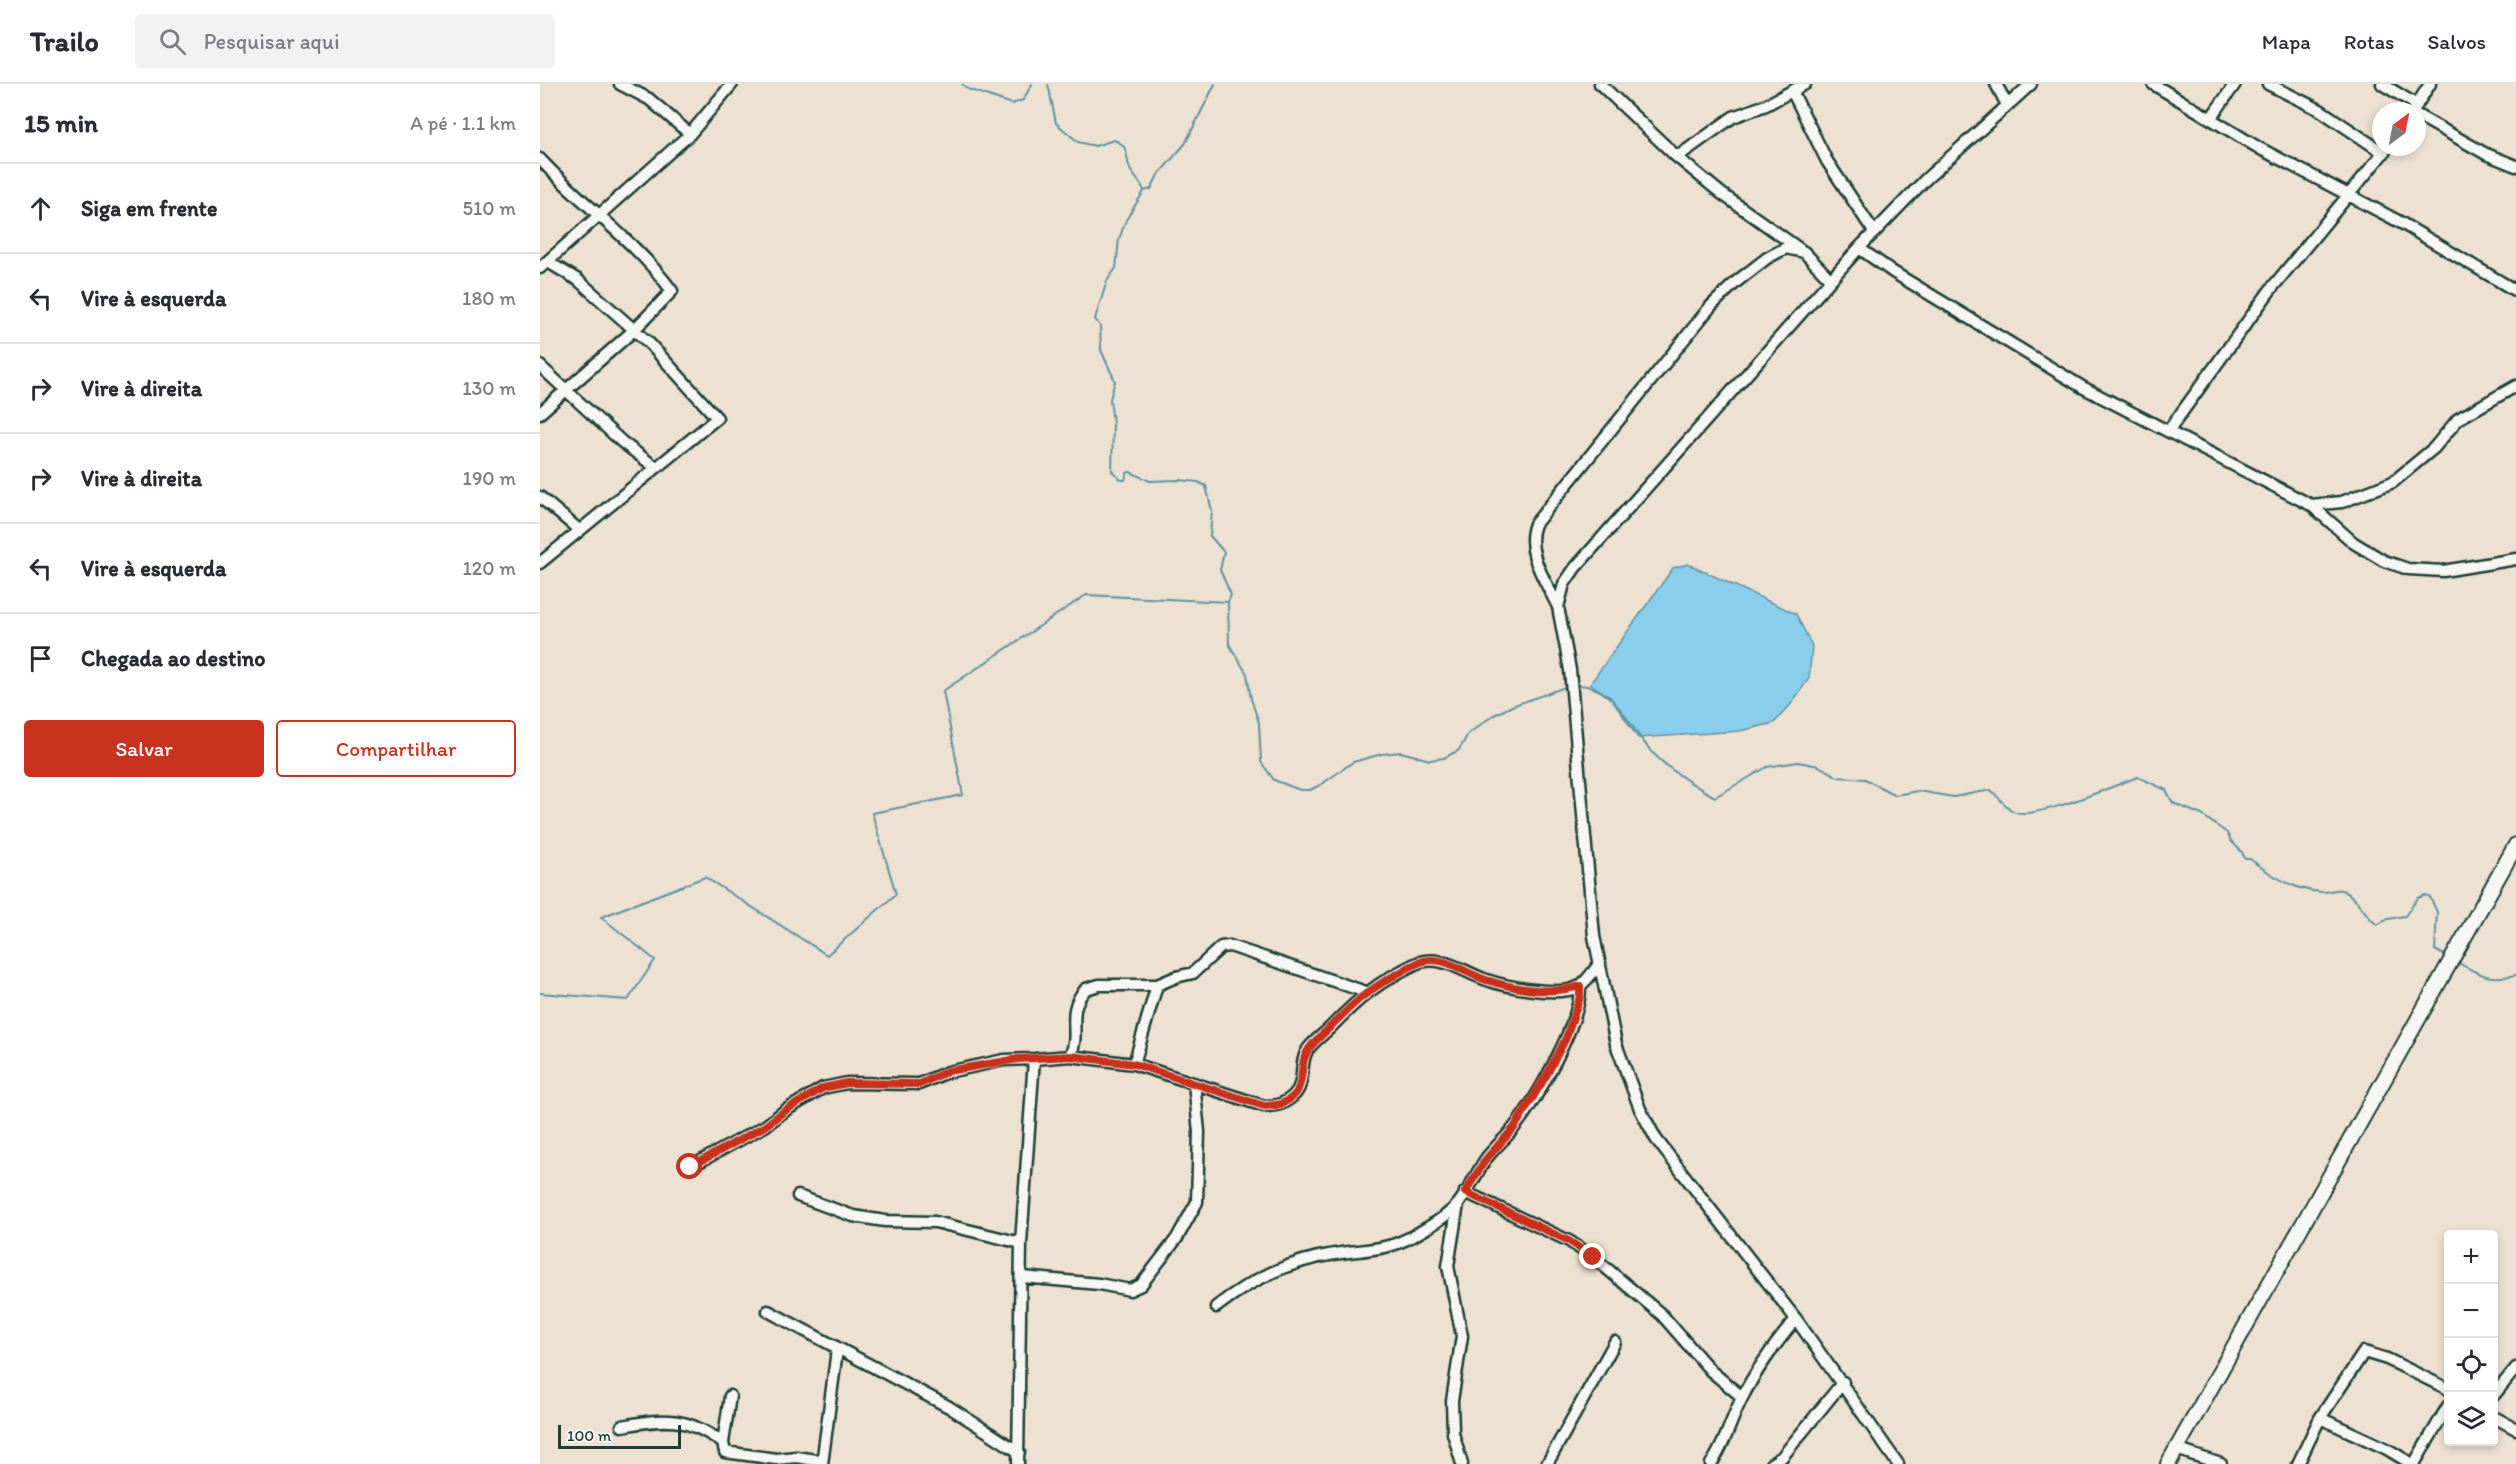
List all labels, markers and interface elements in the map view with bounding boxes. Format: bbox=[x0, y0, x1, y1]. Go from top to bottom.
search box bbox=[135, 14, 555, 68]
text: Trailo bbox=[30, 24, 99, 58]
icon: search bbox=[156, 25, 189, 58]
text: Pesquisar aqui bbox=[204, 28, 340, 55]
text: Mapa bbox=[2262, 29, 2311, 54]
text: Rotas bbox=[2344, 29, 2394, 54]
text: Salvos bbox=[2427, 29, 2486, 54]
north arrow bbox=[2372, 102, 2426, 156]
text: 15 min bbox=[24, 107, 98, 139]
text: A pé · 1.1 km bbox=[410, 111, 516, 135]
icon: ahead bbox=[24, 192, 57, 225]
text: Siga em frente bbox=[81, 195, 217, 222]
text: 510 m bbox=[463, 196, 516, 220]
icon: left bbox=[24, 282, 57, 315]
text: Vire à esquerda bbox=[81, 285, 226, 312]
text: 180 m bbox=[462, 286, 516, 310]
icon: right bbox=[24, 372, 57, 405]
text: Vire à direita bbox=[81, 375, 202, 402]
text: 130 m bbox=[462, 376, 516, 400]
icon: right bbox=[24, 462, 57, 495]
text: Vire à direita bbox=[81, 465, 202, 492]
text: 190 m bbox=[463, 466, 516, 490]
icon: left bbox=[24, 552, 57, 585]
text: Vire à esquerda bbox=[81, 555, 226, 582]
text: 120 m bbox=[463, 556, 516, 580]
icon: arrive bbox=[24, 642, 57, 675]
text: Chegada ao destino bbox=[81, 645, 265, 672]
button: Salvar bbox=[24, 720, 264, 777]
button: Compartilhar bbox=[276, 720, 516, 777]
route start bbox=[676, 1153, 702, 1179]
map controls bbox=[2444, 1230, 2498, 1446]
button: + bbox=[2444, 1230, 2498, 1284]
route end bbox=[1579, 1243, 1605, 1269]
button: − bbox=[2444, 1284, 2498, 1338]
button: locate bbox=[2444, 1338, 2498, 1392]
button: layers bbox=[2444, 1392, 2498, 1446]
scale bar bbox=[558, 1422, 681, 1450]
text: 100 m bbox=[567, 1426, 611, 1445]

